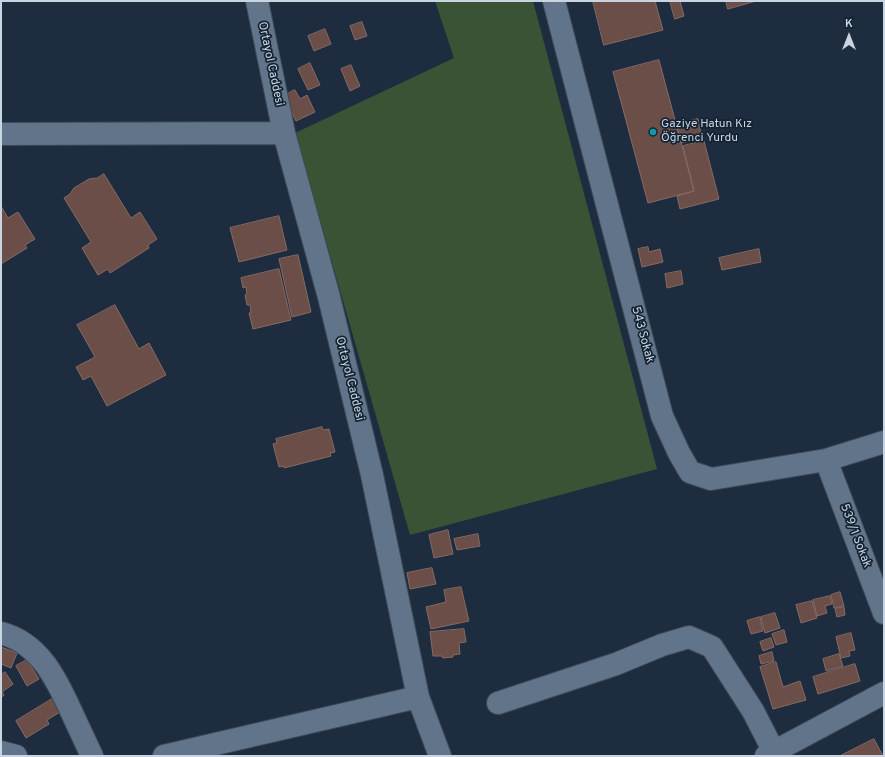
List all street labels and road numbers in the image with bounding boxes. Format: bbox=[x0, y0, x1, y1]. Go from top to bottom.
street label: Ortayol Caddesi bbox=[254, 20, 286, 108]
street label: 543 Sokak bbox=[628, 305, 656, 365]
street label: Ortayol Caddesi bbox=[332, 336, 366, 422]
street label: 539/1 Sokak bbox=[836, 502, 874, 570]

